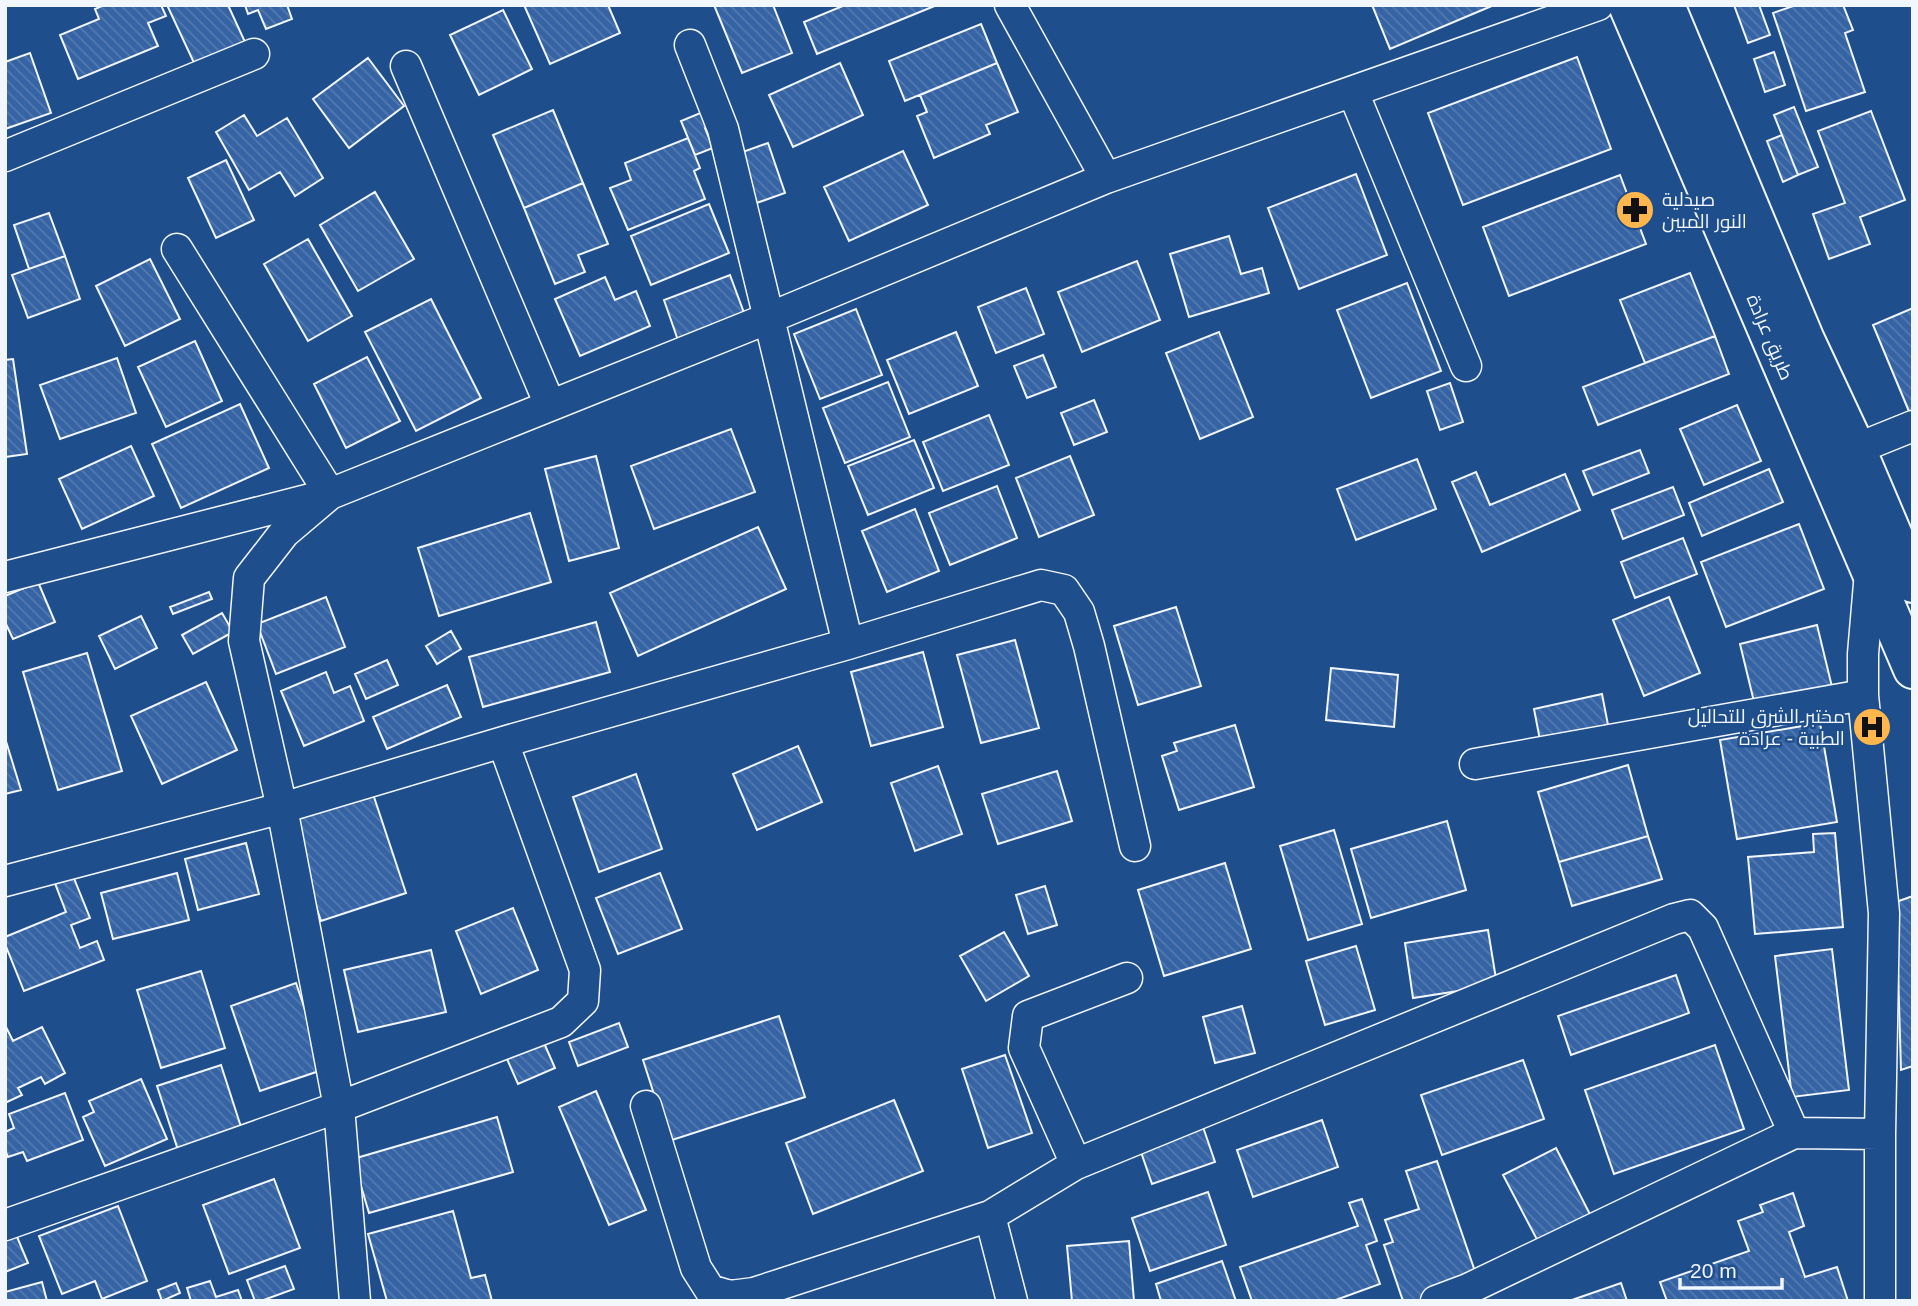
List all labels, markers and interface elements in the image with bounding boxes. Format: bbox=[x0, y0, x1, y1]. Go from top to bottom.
pharmacy icon: صيدلية النور المبين bbox=[1614, 189, 1656, 231]
place label: صيدلية النور المبين bbox=[1662, 189, 1747, 233]
street label: طريق عرادة bbox=[1741, 291, 1797, 384]
place label: مختبر الشرق للتحاليل الطبية - عرادة bbox=[1688, 706, 1845, 750]
hospital icon: مختبر الشرق للتحاليل الطبية - عرادة bbox=[1851, 706, 1893, 748]
scale bar bbox=[1680, 1246, 1782, 1290]
text: 20 m bbox=[1690, 1259, 1737, 1282]

